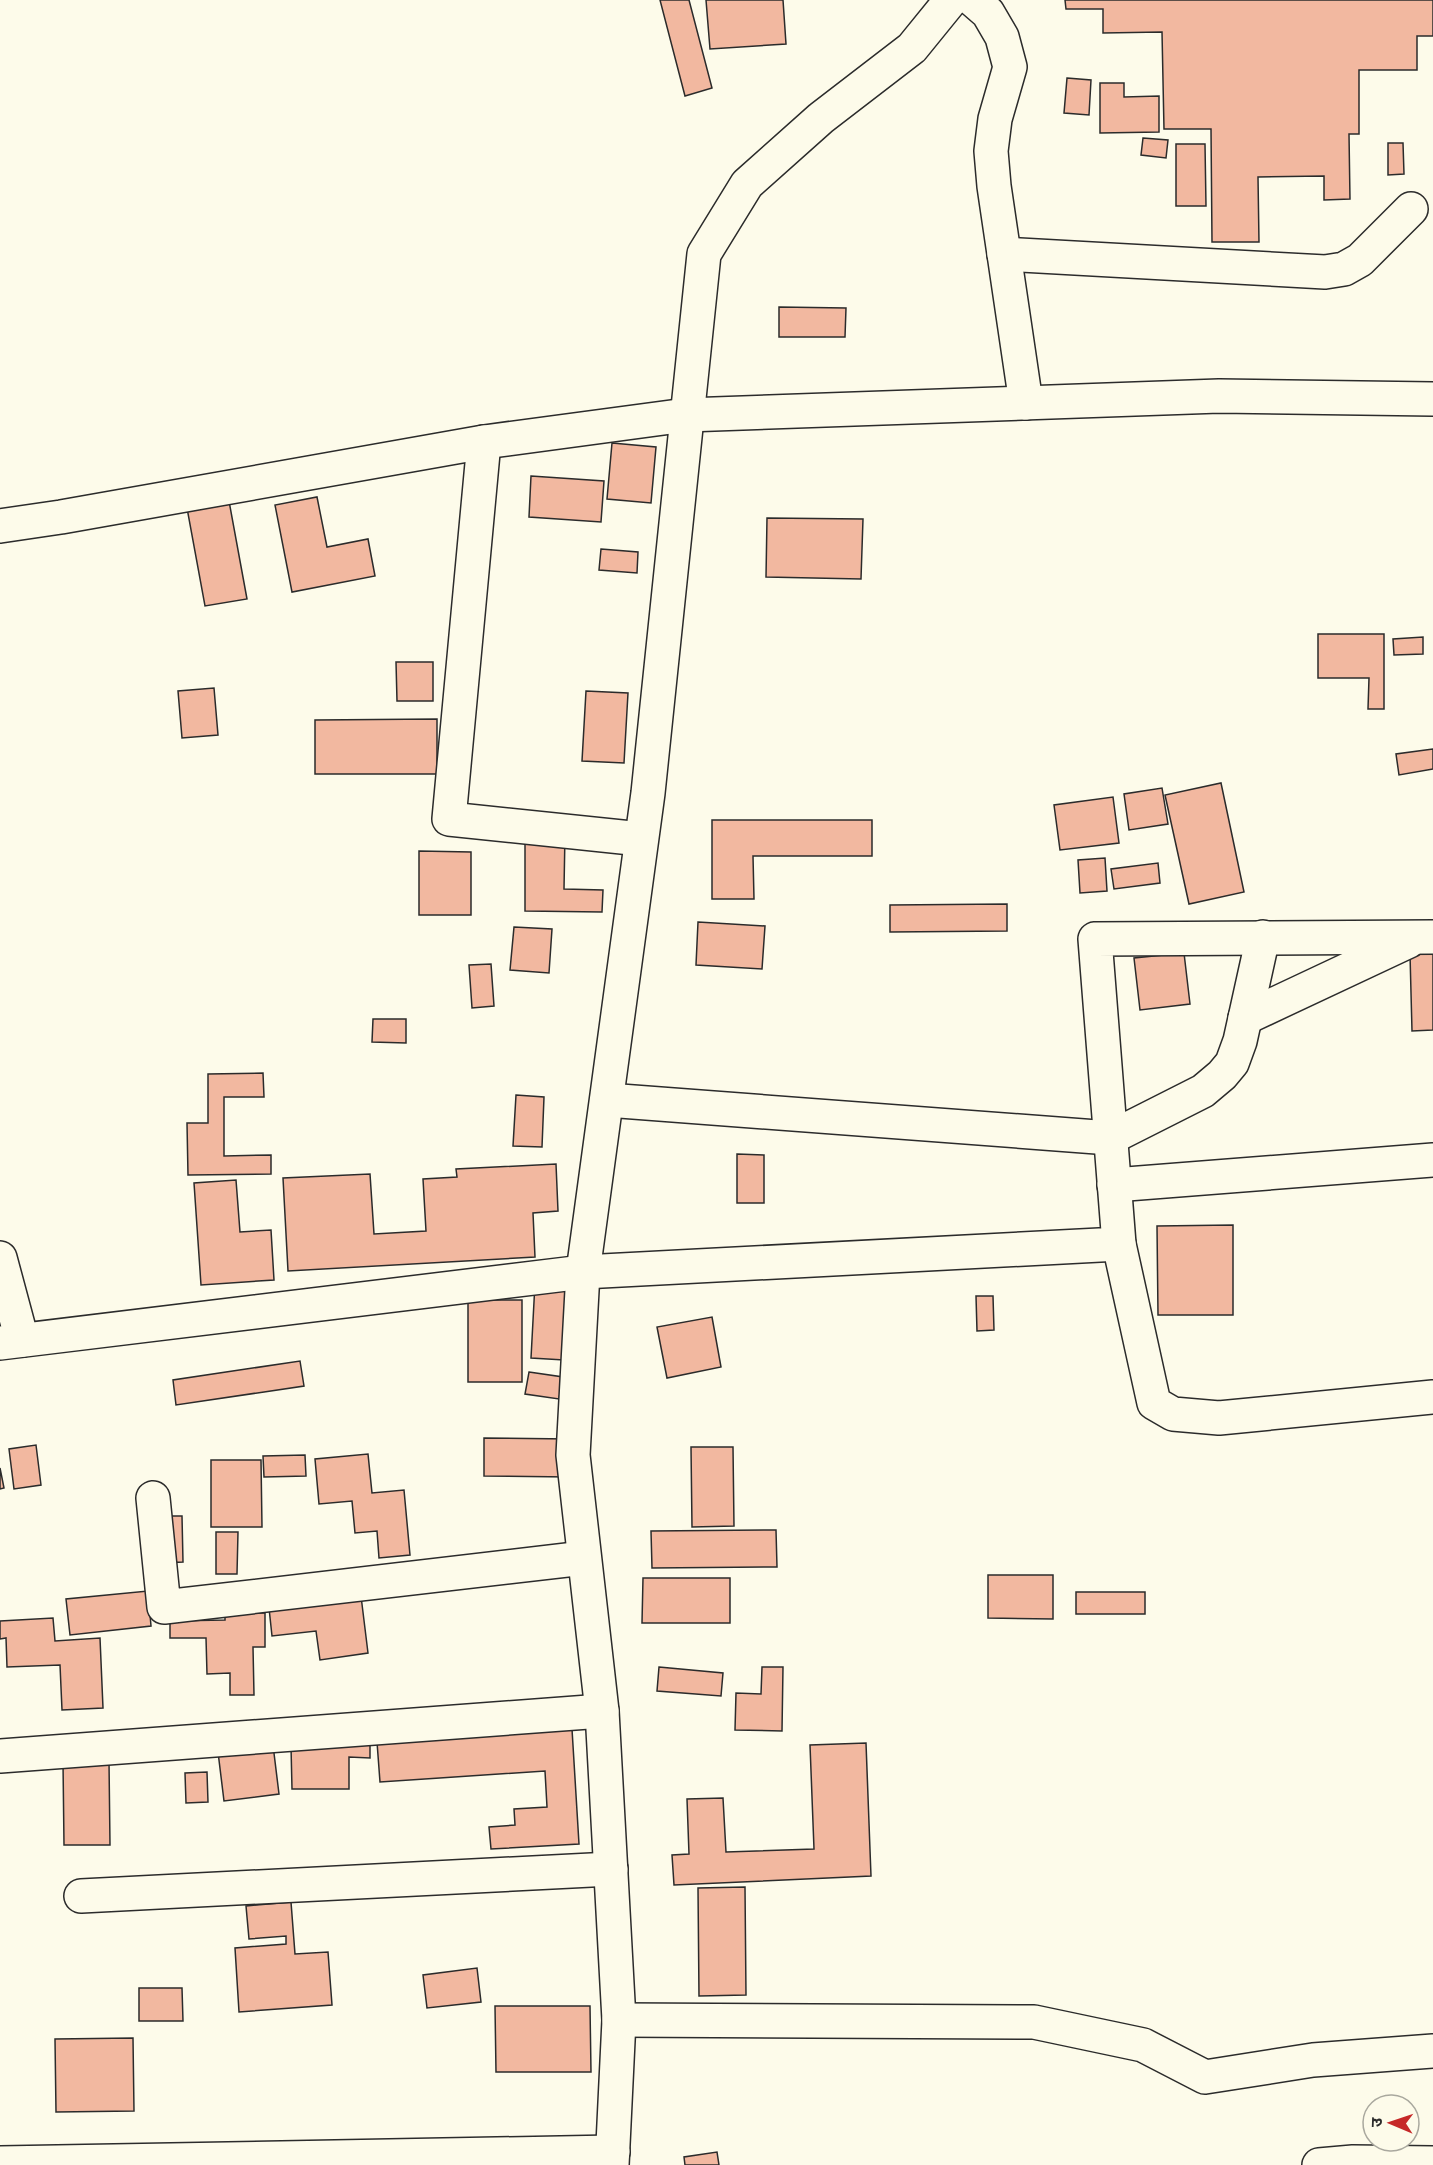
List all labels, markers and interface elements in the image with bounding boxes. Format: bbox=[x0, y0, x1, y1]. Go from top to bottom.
north arrow bbox=[1361, 2093, 1421, 2153]
text: उ bbox=[1366, 2117, 1386, 2128]

